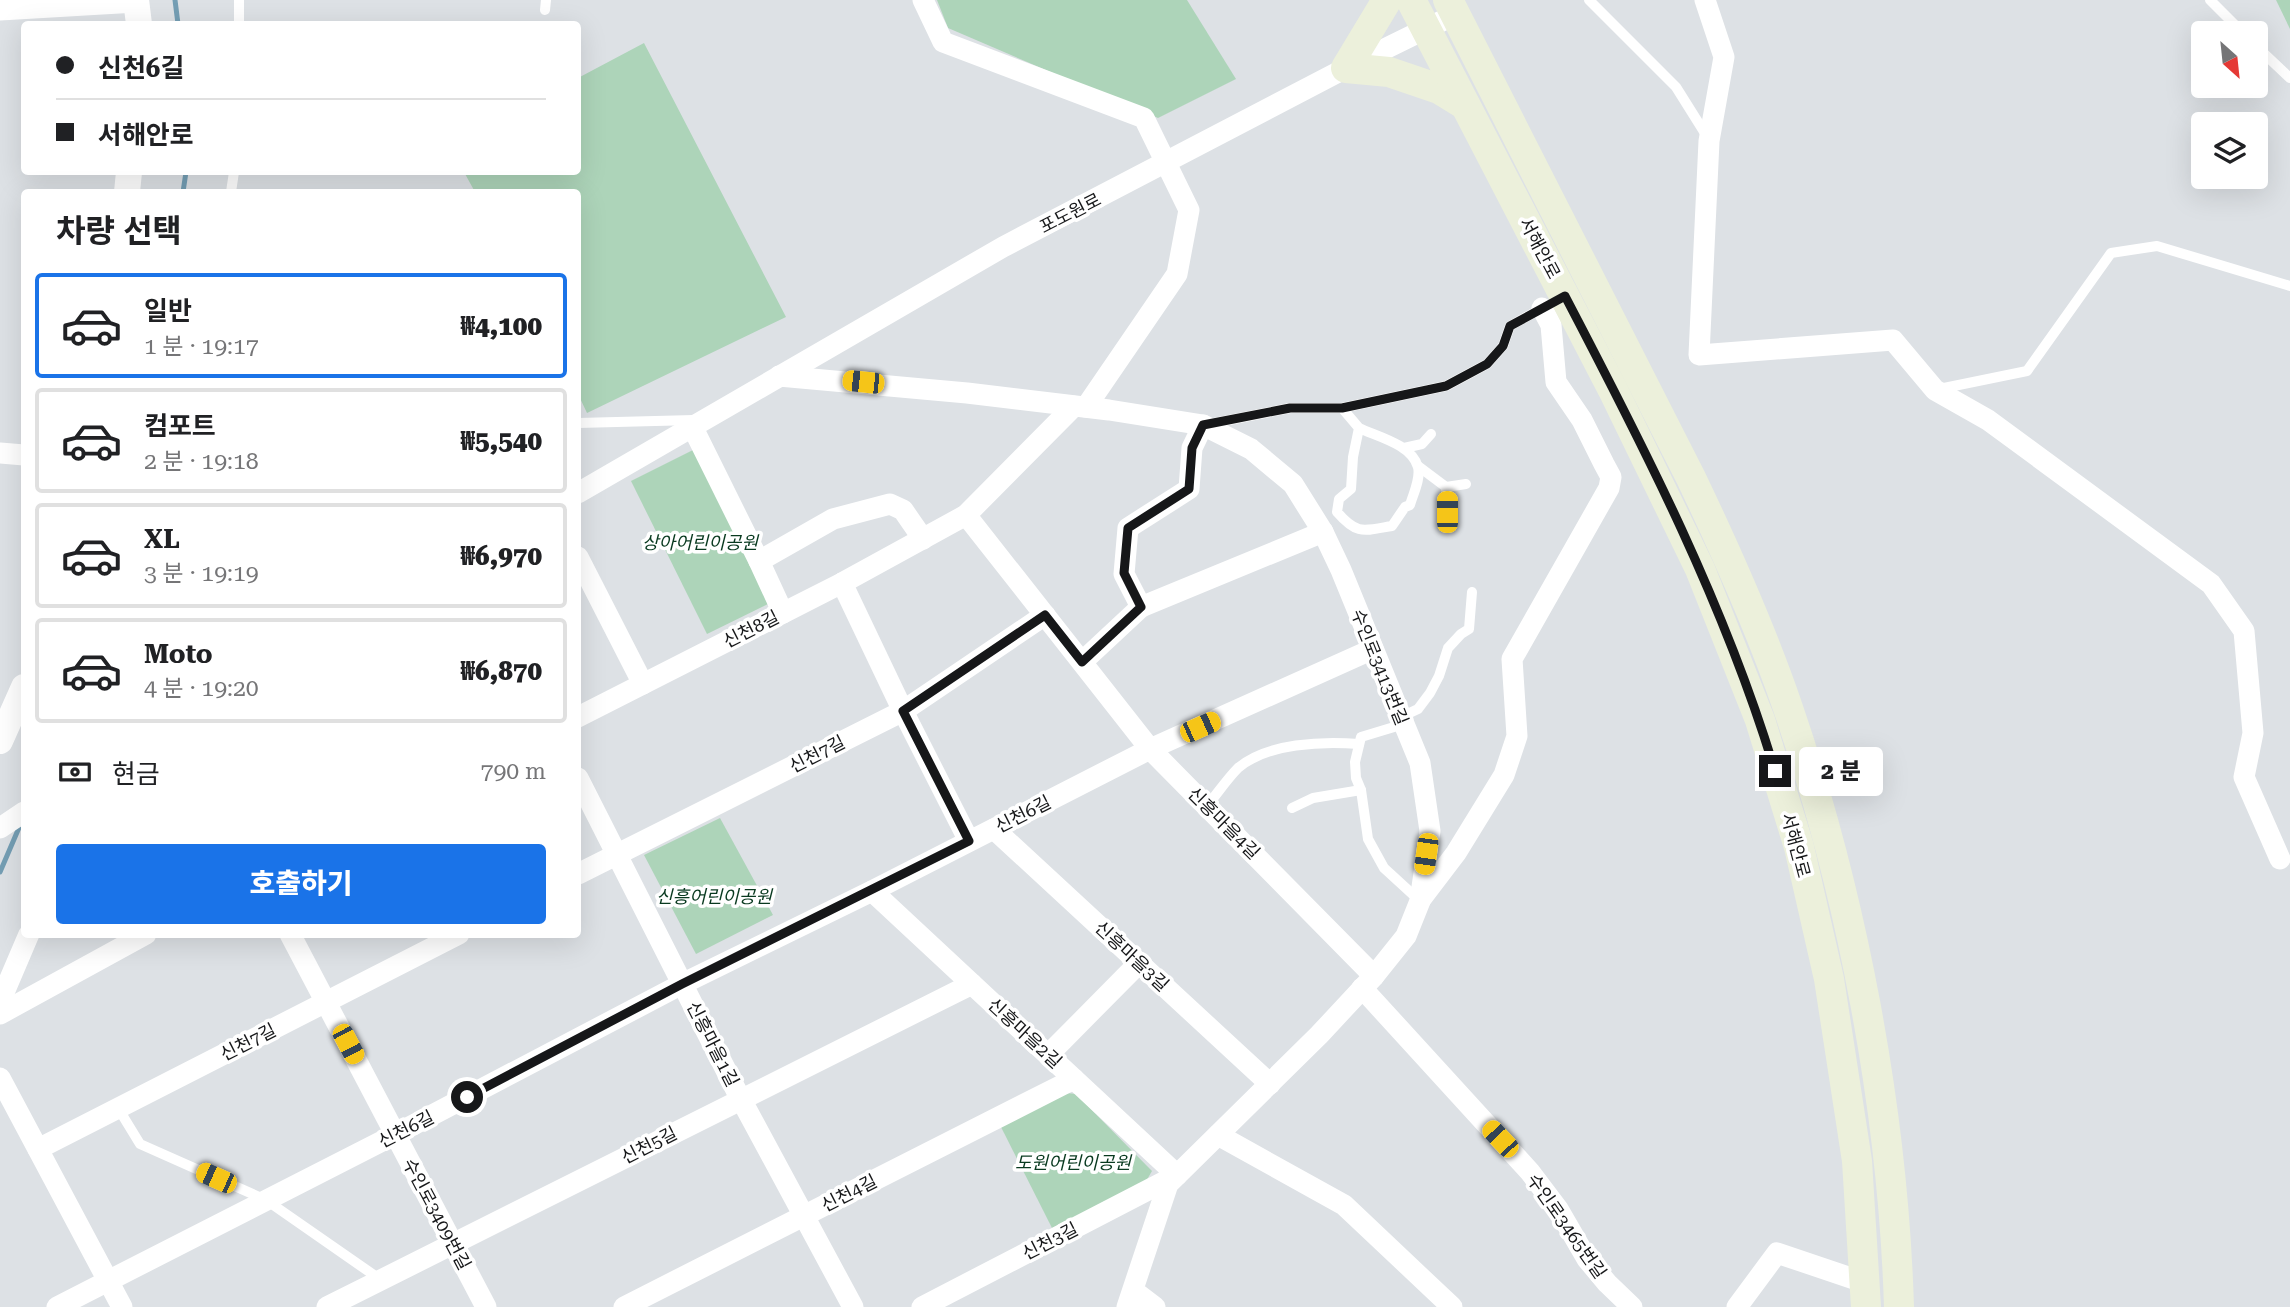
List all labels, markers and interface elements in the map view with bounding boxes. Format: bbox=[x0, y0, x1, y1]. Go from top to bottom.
north arrow bbox=[2191, 21, 2268, 98]
map controls bbox=[2191, 21, 2268, 189]
text: 신천6길 bbox=[98, 53, 184, 83]
button: layers bbox=[2191, 112, 2268, 189]
text: 서해안로 bbox=[98, 120, 194, 150]
street label: 포도원로 bbox=[1036, 189, 1104, 237]
text: 차량 선택 bbox=[56, 212, 182, 250]
street label: 서해안로 bbox=[1515, 214, 1565, 282]
icon: car bbox=[60, 294, 123, 357]
text: 일반 bbox=[144, 296, 192, 326]
text: ₩4,100 bbox=[460, 311, 542, 341]
text: 1 분 · 19:17 bbox=[144, 333, 259, 360]
car bbox=[842, 369, 885, 395]
icon: car bbox=[60, 409, 123, 472]
text: 컴포트 bbox=[144, 411, 216, 441]
text: ₩5,540 bbox=[460, 426, 542, 456]
text: 2 분 · 19:18 bbox=[144, 448, 259, 475]
car bbox=[1437, 491, 1458, 533]
icon: car bbox=[60, 524, 123, 587]
text: XL bbox=[144, 524, 180, 554]
park label: 상아어린이공원 bbox=[642, 532, 759, 553]
text: ₩6,970 bbox=[460, 541, 542, 571]
text: 3 분 · 19:19 bbox=[144, 560, 259, 587]
street label: 신천8길 bbox=[720, 606, 782, 652]
street label: 수인로3413번길 bbox=[1347, 606, 1413, 728]
icon: car bbox=[60, 639, 123, 702]
text: Moto bbox=[144, 639, 213, 669]
text: ₩6,870 bbox=[460, 656, 542, 686]
text: 4 분 · 19:20 bbox=[144, 675, 259, 702]
car bbox=[1177, 709, 1224, 745]
street label: 신천7길 bbox=[786, 731, 848, 777]
callout: 2 분 bbox=[1800, 746, 1884, 796]
icon: cash bbox=[56, 753, 94, 791]
route end bbox=[1759, 755, 1791, 787]
text: 790 m bbox=[481, 758, 546, 785]
text: 2 분 bbox=[1821, 758, 1861, 785]
text: 현금 bbox=[112, 759, 160, 789]
street label: 신흥마을4길 bbox=[1184, 783, 1264, 863]
street label: 신천6길 bbox=[992, 791, 1054, 837]
street label: 서해안로 bbox=[1777, 810, 1815, 880]
car bbox=[1413, 832, 1440, 876]
button: 호출하기 bbox=[56, 844, 546, 924]
park label: 신흥어린이공원 bbox=[656, 886, 773, 907]
street label: 신흥마을3길 bbox=[1091, 917, 1173, 995]
street label: 신흥마을2길 bbox=[984, 994, 1066, 1072]
street label: 신흥마을1길 bbox=[683, 998, 743, 1090]
street label: 신천7길 bbox=[217, 1019, 279, 1065]
car bbox=[329, 1021, 368, 1067]
route start bbox=[451, 1081, 483, 1113]
street label: 신천6길 bbox=[375, 1106, 437, 1152]
car bbox=[1478, 1116, 1523, 1162]
street label: 신천5길 bbox=[618, 1122, 680, 1168]
park label: 도원어린이공원 bbox=[1015, 1152, 1132, 1173]
street label: 수인로3409번길 bbox=[399, 1155, 475, 1273]
car bbox=[193, 1160, 240, 1196]
street label: 신천4길 bbox=[818, 1170, 880, 1216]
street label: 수인로3465번길 bbox=[1523, 1170, 1611, 1282]
street label: 신천3길 bbox=[1019, 1218, 1081, 1264]

